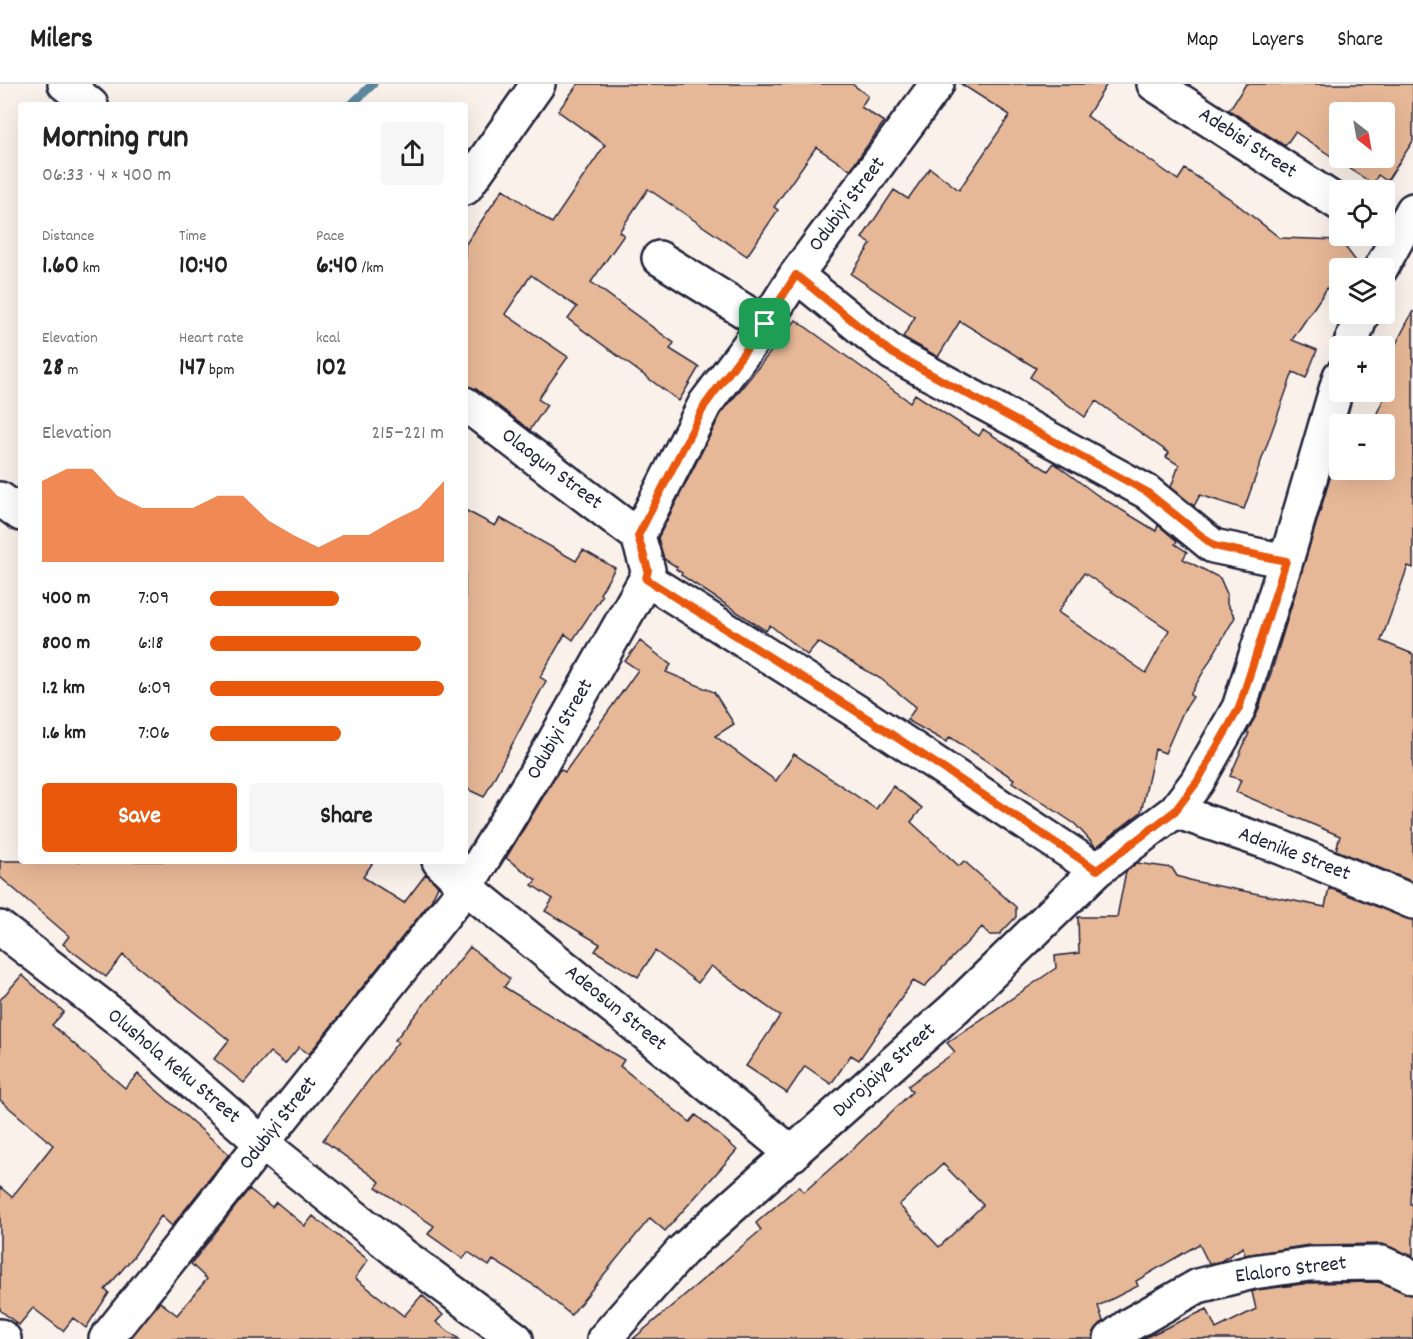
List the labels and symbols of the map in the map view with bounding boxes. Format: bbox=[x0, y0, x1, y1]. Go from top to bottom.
street label: Adebisi Street bbox=[1192, 101, 1302, 187]
north arrow bbox=[1329, 102, 1395, 168]
street label: Odubiyi Street bbox=[802, 151, 894, 259]
pin bbox=[739, 298, 790, 349]
street label: Olaogun Street bbox=[494, 422, 608, 518]
street label: Odubiyi Street bbox=[520, 674, 602, 786]
street label: Adenike Street bbox=[1234, 820, 1355, 890]
street label: Adeosun Street bbox=[558, 959, 673, 1060]
street label: Olushola Keku Street bbox=[100, 1002, 246, 1132]
street label: Durojaiye Street bbox=[827, 1016, 943, 1126]
street label: Odubiyi Street bbox=[233, 1070, 325, 1177]
street label: Elaloro Street bbox=[1234, 1249, 1349, 1293]

